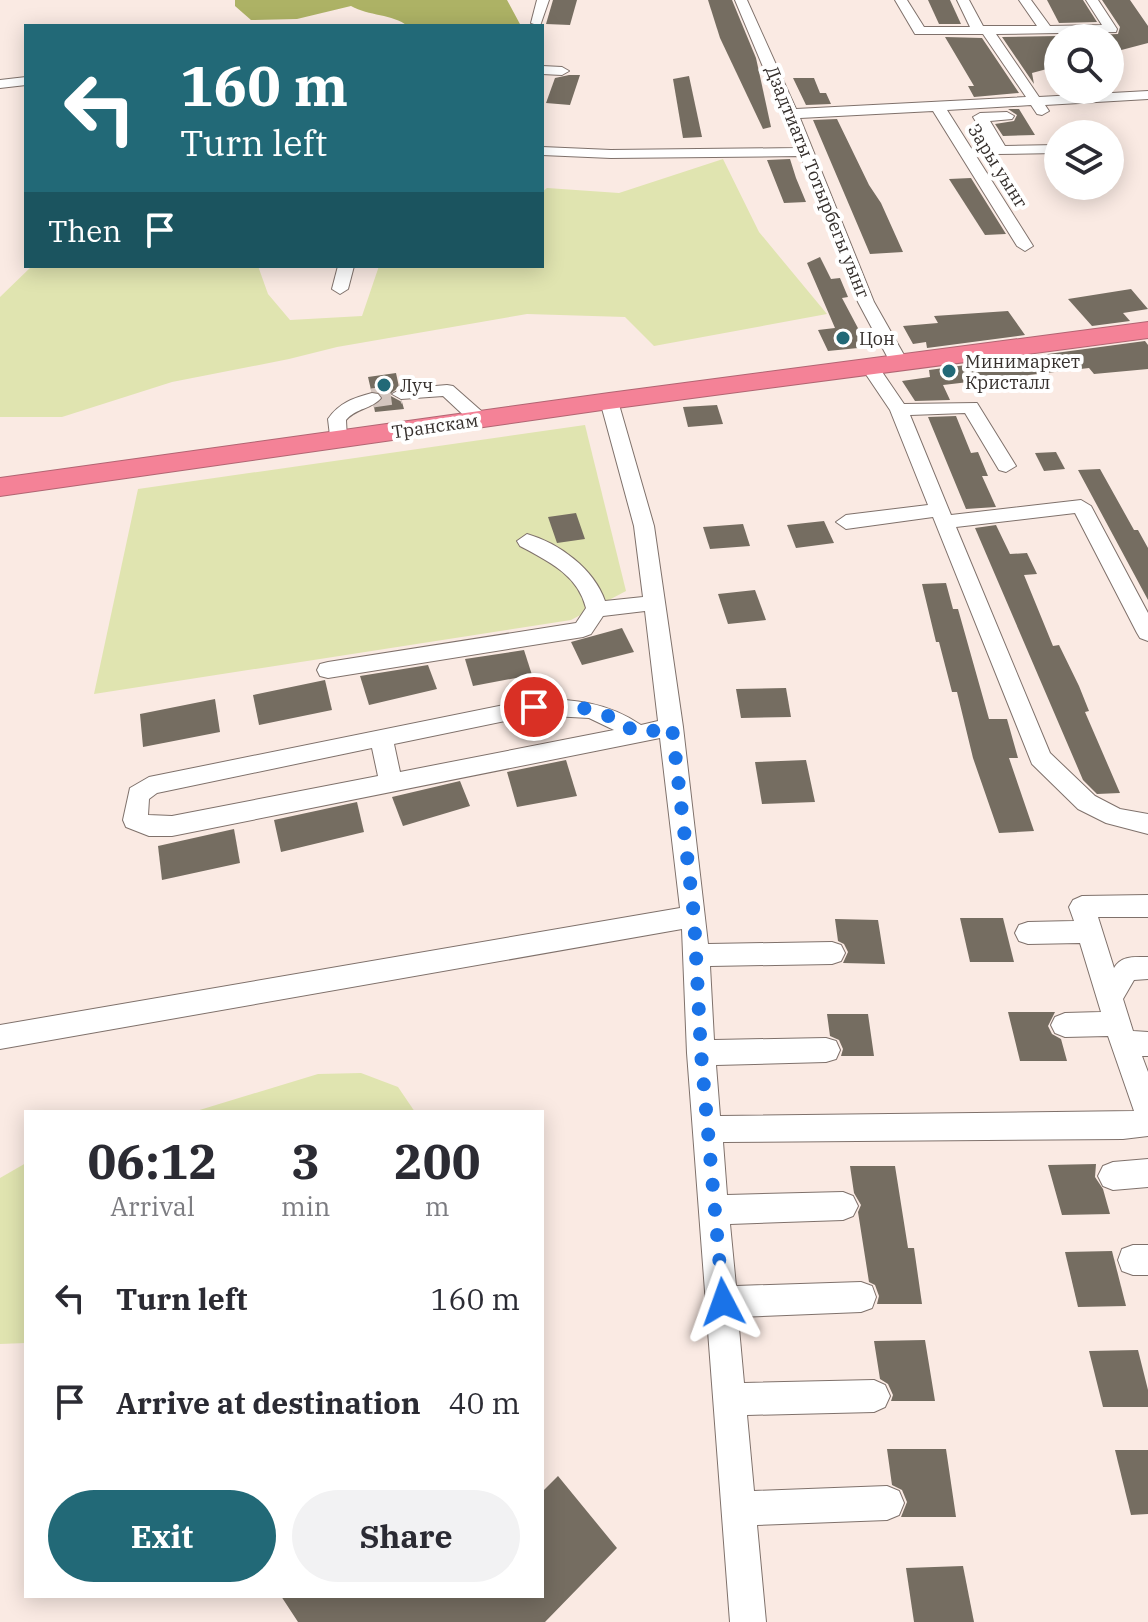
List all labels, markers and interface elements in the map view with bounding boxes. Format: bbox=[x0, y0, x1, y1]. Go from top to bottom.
map controls bbox=[1044, 24, 1124, 200]
button: search bbox=[1044, 24, 1124, 104]
text: 160 m bbox=[180, 49, 348, 121]
icon: left bbox=[48, 56, 152, 160]
street label: Дзадтиаты Тотырбегы уынг bbox=[761, 62, 875, 302]
text: Turn left bbox=[180, 119, 327, 166]
street label: Зары уынг bbox=[963, 120, 1033, 213]
button: layers bbox=[1044, 120, 1124, 200]
icon: arrive bbox=[138, 208, 182, 252]
text: Then bbox=[48, 211, 122, 250]
place label: Цон bbox=[859, 327, 895, 350]
marker: Цон bbox=[834, 329, 852, 347]
place label: Минимаркет Кристалл bbox=[965, 350, 1080, 394]
marker: Минимаркет Кристалл bbox=[940, 362, 958, 380]
place label: Луч bbox=[400, 374, 433, 397]
marker: Луч bbox=[375, 376, 393, 394]
street label: Транскам bbox=[390, 409, 480, 443]
pin bbox=[500, 673, 568, 741]
icon: arrive bbox=[512, 685, 556, 729]
text: 06:12 bbox=[88, 1130, 217, 1192]
text: 3 bbox=[291, 1130, 320, 1192]
text: 200 bbox=[394, 1130, 480, 1192]
text: Arrival bbox=[110, 1189, 195, 1223]
text: min bbox=[281, 1189, 330, 1223]
text: m bbox=[425, 1189, 450, 1223]
position arrow bbox=[681, 1260, 765, 1344]
icon: left bbox=[48, 1276, 92, 1320]
text: Turn left bbox=[116, 1279, 248, 1318]
text: 160 m bbox=[430, 1279, 520, 1318]
icon: arrive bbox=[48, 1380, 92, 1424]
text: Arrive at destination bbox=[116, 1383, 421, 1422]
text: 40 m bbox=[448, 1383, 520, 1422]
button: Exit bbox=[48, 1490, 276, 1582]
button: Share bbox=[292, 1490, 520, 1582]

